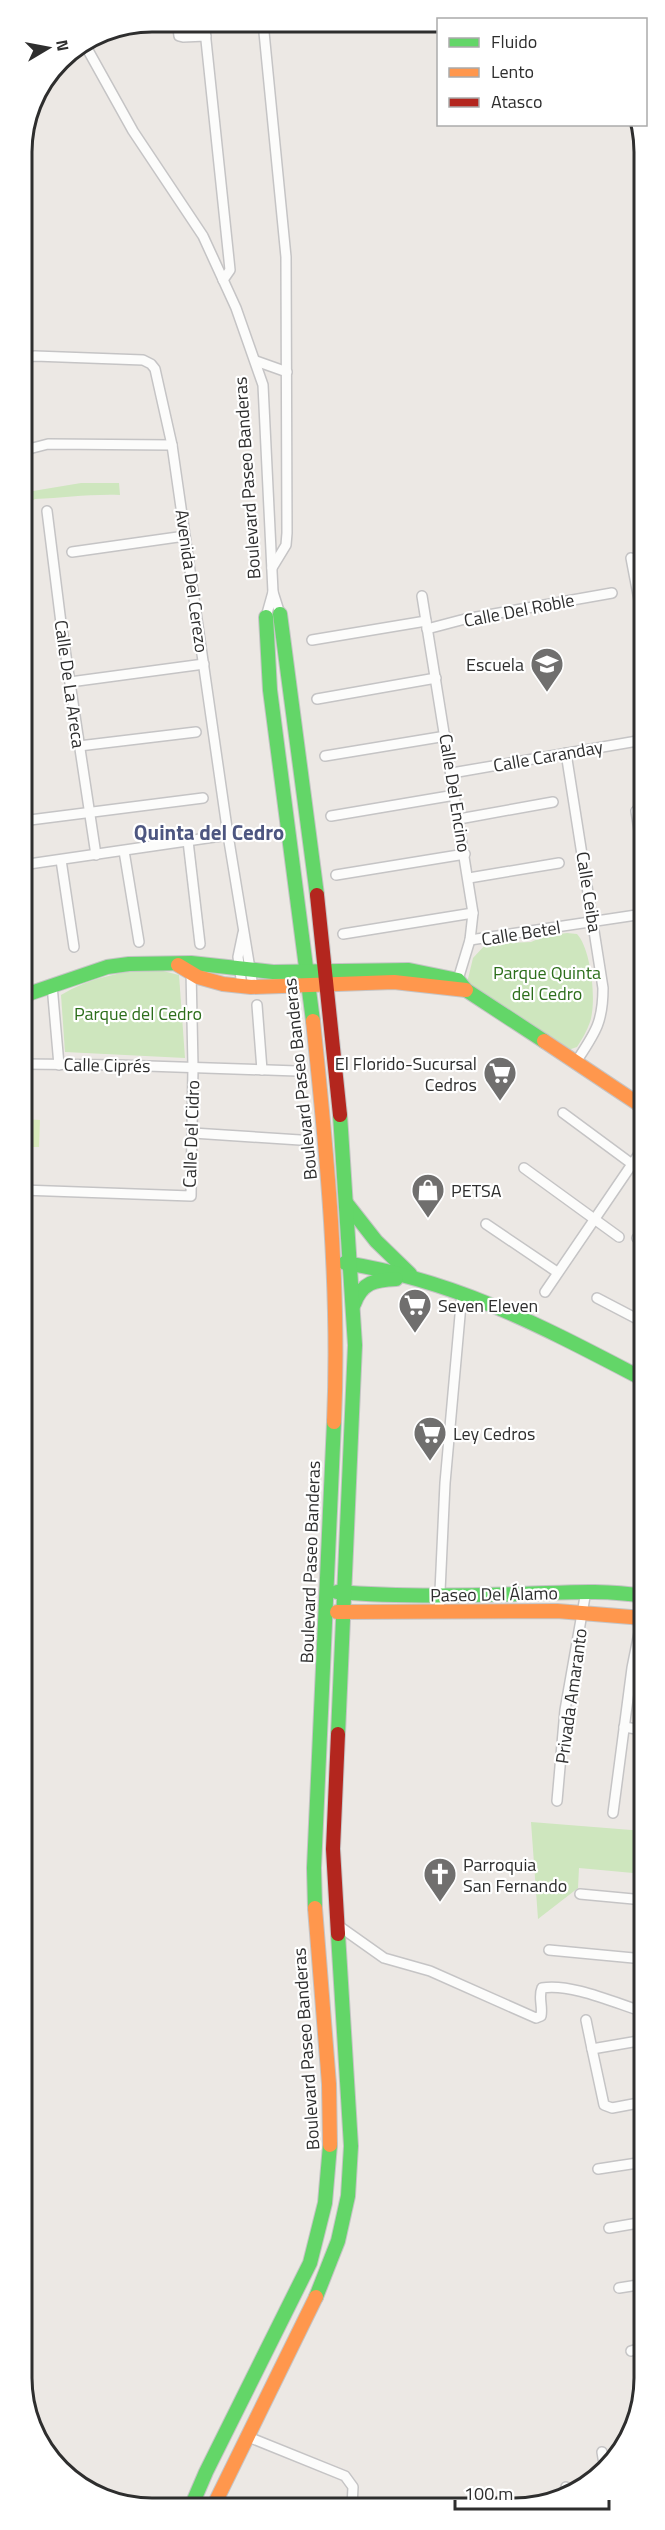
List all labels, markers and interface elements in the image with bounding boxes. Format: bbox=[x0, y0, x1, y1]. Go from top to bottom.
north arrow bbox=[18, 18, 78, 78]
legend bbox=[437, 18, 647, 126]
text: Fluido bbox=[491, 28, 537, 55]
text: N bbox=[50, 38, 76, 53]
text: Lento bbox=[491, 58, 534, 85]
text: Atasco bbox=[491, 88, 542, 115]
street label: Boulevard Paseo Banderas bbox=[226, 376, 268, 580]
street label: Avenida Del Cerezo bbox=[169, 508, 215, 654]
street label: Calle Del Roble bbox=[461, 586, 577, 634]
street label: Calle De La Areca bbox=[48, 618, 92, 750]
school or university icon: Escuela bbox=[529, 646, 565, 693]
place label: Escuela bbox=[466, 651, 524, 678]
street label: Calle Del Encino bbox=[432, 732, 478, 854]
street label: Calle Caranday bbox=[491, 733, 605, 779]
district label: Quinta del Cedro bbox=[134, 816, 284, 848]
street label: Calle Ceiba bbox=[569, 850, 609, 934]
street label: Calle Betel bbox=[479, 913, 563, 953]
park label: Parque Quinta del Cedro bbox=[493, 959, 601, 1007]
street label: Boulevard Paseo Banderas bbox=[276, 977, 324, 1181]
park label: Parque del Cedro bbox=[74, 1000, 202, 1027]
place label: El Florido-Sucursal Cedros bbox=[335, 1050, 477, 1098]
street label: Calle Ciprés bbox=[63, 1051, 151, 1079]
supermarket icon: El Florido-Sucursal Cedros bbox=[482, 1055, 518, 1102]
street label: Calle Del Cidro bbox=[176, 1080, 206, 1188]
shop icon: PETSA bbox=[410, 1172, 446, 1219]
place label: PETSA bbox=[451, 1177, 502, 1204]
supermarket icon: Seven Eleven bbox=[397, 1287, 433, 1334]
place label: Seven Eleven bbox=[438, 1292, 538, 1319]
supermarket icon: Ley Cedros bbox=[412, 1415, 448, 1462]
place label: Ley Cedros bbox=[453, 1420, 535, 1447]
street label: Boulevard Paseo Banderas bbox=[293, 1460, 327, 1664]
street label: Paseo Del Álamo bbox=[430, 1579, 558, 1609]
street label: Privada Amaranto bbox=[548, 1627, 594, 1765]
place label: Parroquia San Fernando bbox=[463, 1851, 567, 1899]
church icon: Parroquia San Fernando bbox=[422, 1856, 458, 1903]
street label: Boulevard Paseo Banderas bbox=[285, 1947, 327, 2151]
scale bar bbox=[455, 2473, 610, 2511]
text: 100 m bbox=[464, 2480, 513, 2507]

